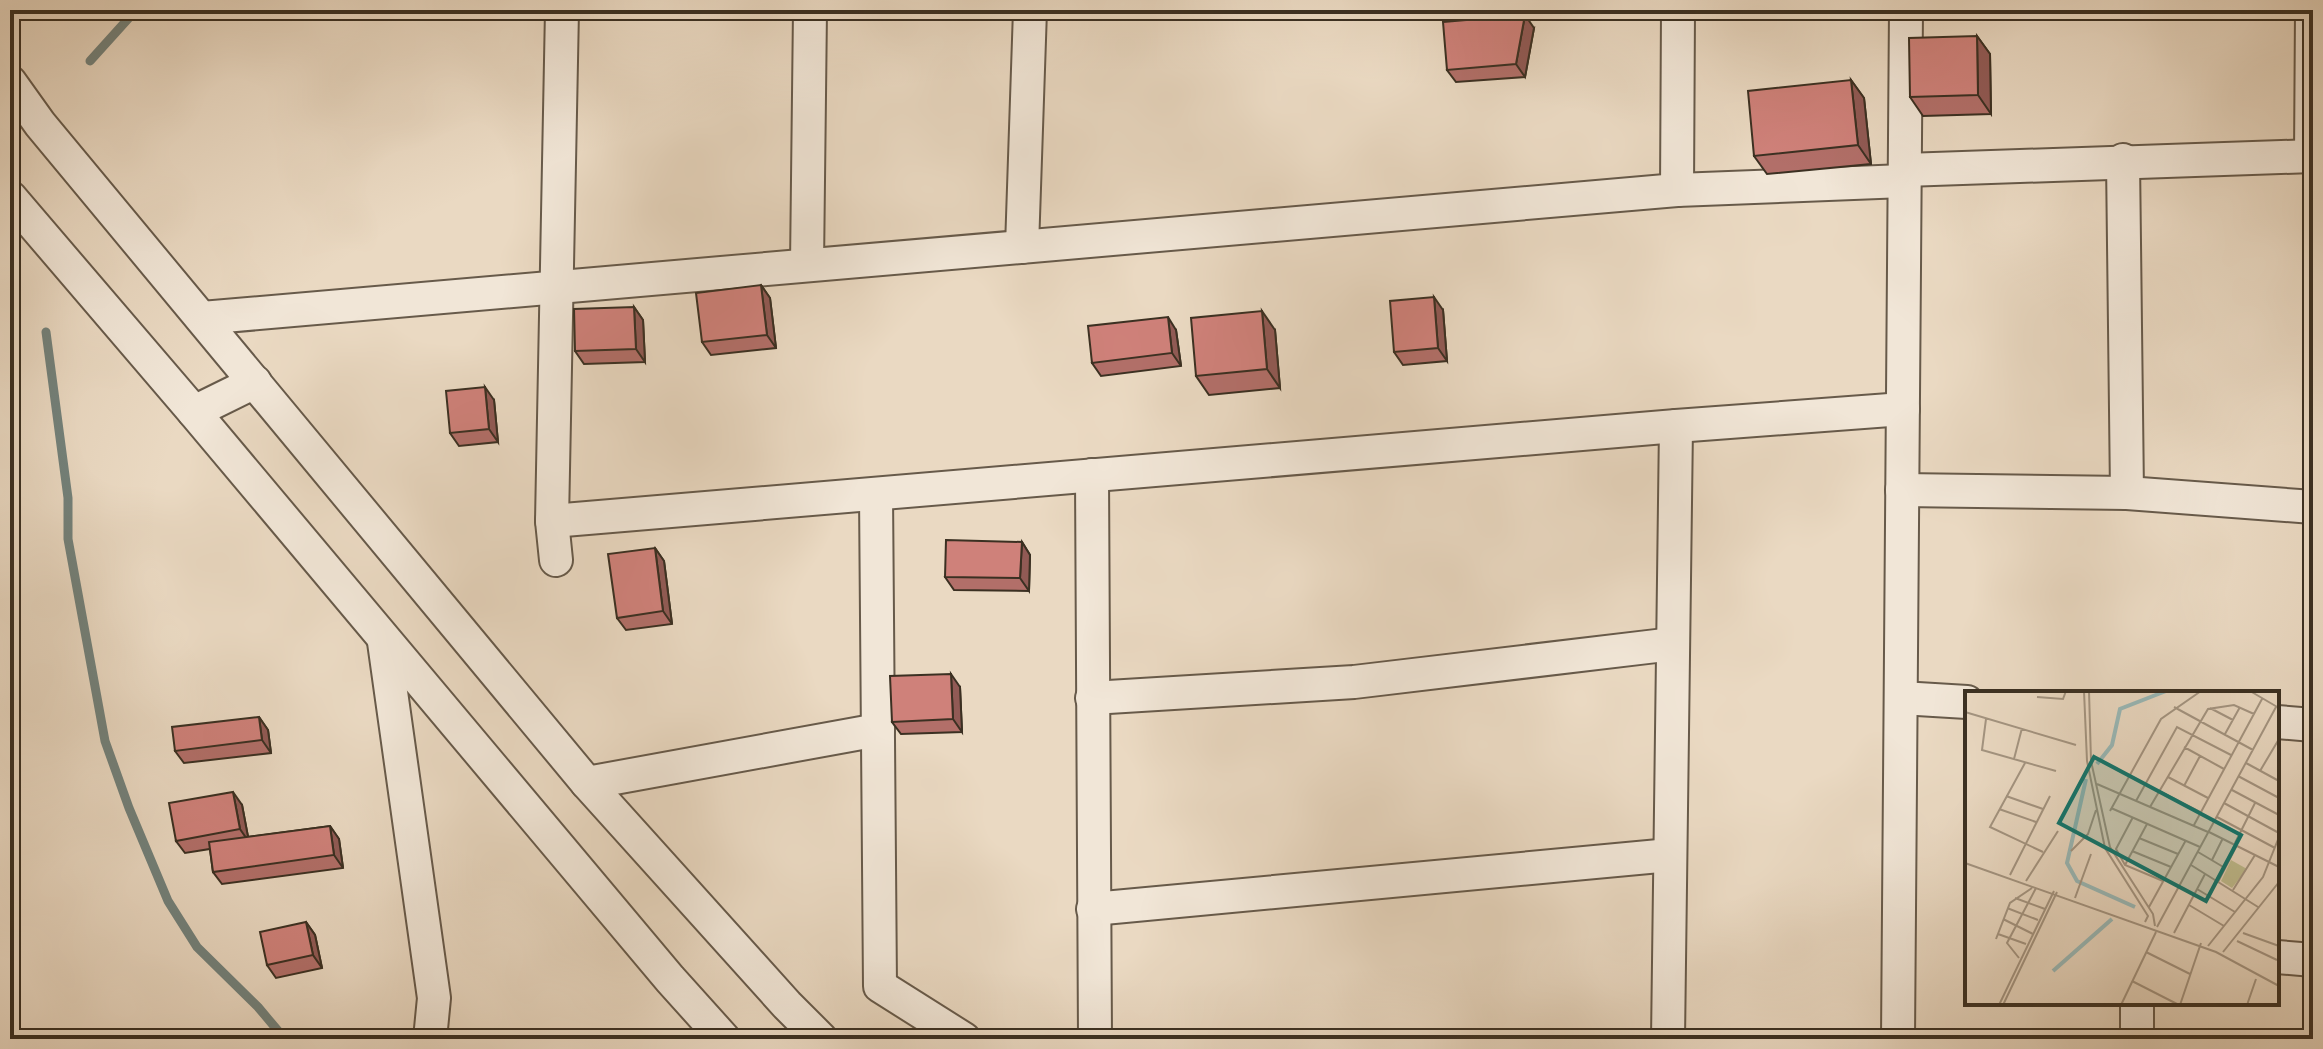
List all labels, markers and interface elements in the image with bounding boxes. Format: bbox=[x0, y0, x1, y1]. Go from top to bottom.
inset map bbox=[1965, 691, 2279, 1005]

